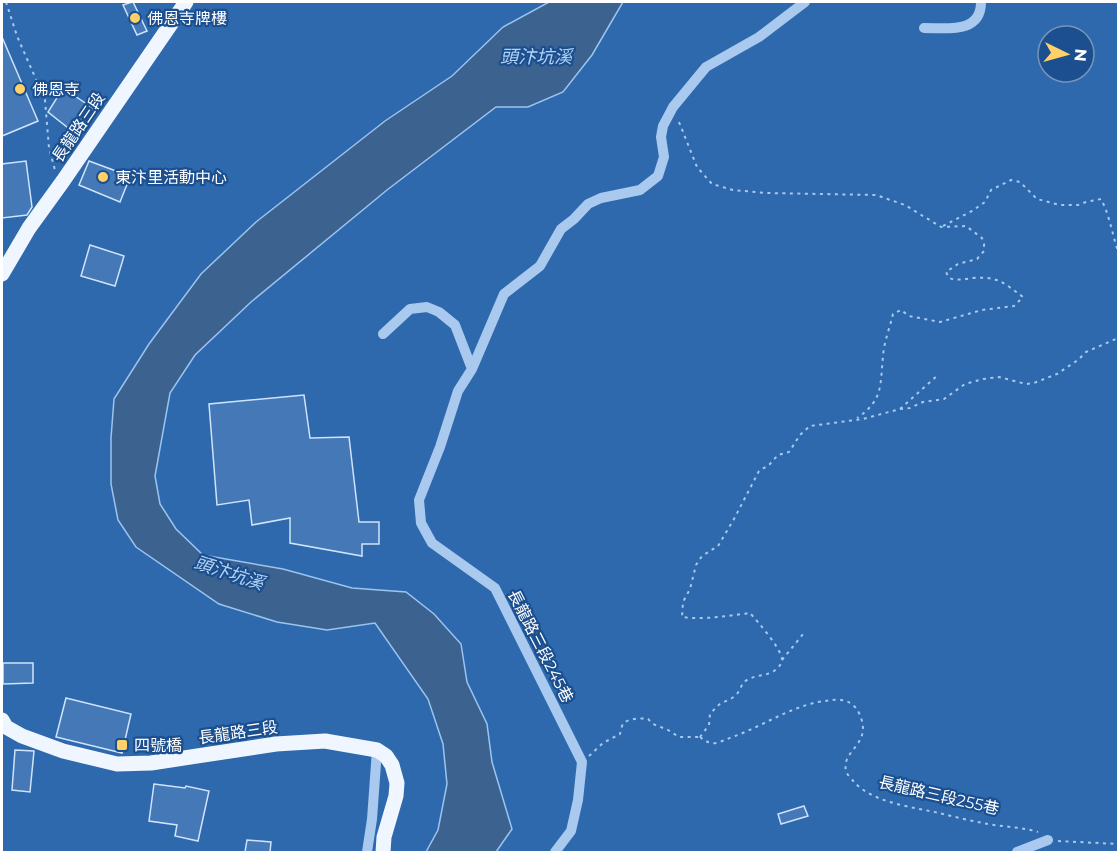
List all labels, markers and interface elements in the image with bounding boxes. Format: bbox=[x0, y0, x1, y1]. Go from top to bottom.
place label: 佛恩寺牌樓 bbox=[147, 9, 227, 28]
marker: 佛恩寺牌樓 bbox=[128, 11, 142, 25]
north arrow bbox=[1036, 24, 1096, 84]
water label: 頭汴坑溪 bbox=[500, 46, 575, 68]
text: N bbox=[1070, 48, 1090, 63]
place label: 佛恩寺 bbox=[32, 80, 80, 99]
marker: 佛恩寺 bbox=[13, 82, 27, 96]
street label: 長龍路三段 bbox=[48, 89, 109, 166]
place label: 東汴里活動中心 bbox=[115, 168, 227, 187]
marker: 東汴里活動中心 bbox=[96, 170, 110, 184]
water label: 頭汴坑溪 bbox=[191, 551, 269, 596]
street label: 長龍路三段245巷 bbox=[504, 587, 577, 706]
street label: 長龍路三段 bbox=[197, 718, 279, 747]
place label: 四號橋 bbox=[134, 736, 182, 755]
marker: 四號橋 bbox=[115, 738, 129, 752]
street label: 長龍路三段255巷 bbox=[877, 772, 1001, 819]

